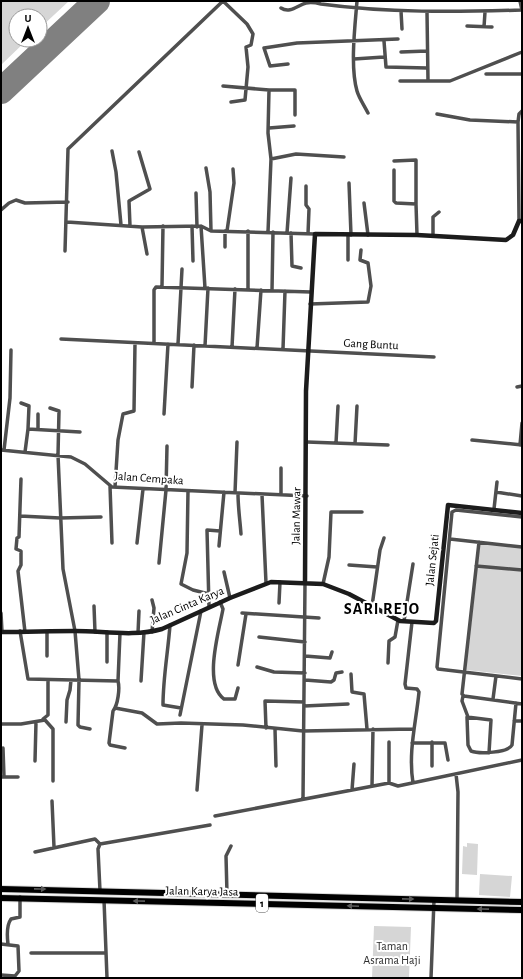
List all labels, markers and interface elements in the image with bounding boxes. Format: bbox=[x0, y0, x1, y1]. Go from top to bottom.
north arrow bbox=[8, 8, 48, 48]
text: U bbox=[24, 13, 32, 24]
street label: Gang Buntu bbox=[343, 337, 399, 351]
street label: Jalan Cempaka bbox=[114, 470, 184, 486]
street label: Jalan Mawar bbox=[289, 487, 303, 545]
street label: Jalan Sejati bbox=[423, 534, 442, 587]
street label: Jalan Cinta Karya bbox=[148, 584, 226, 627]
district label: SARI REJO bbox=[344, 601, 420, 617]
street label: Jalan Karya Jasa bbox=[165, 884, 239, 899]
one-way arrow bbox=[34, 886, 47, 892]
road number: 1 bbox=[256, 894, 268, 912]
one-way arrow bbox=[402, 896, 415, 902]
one-way arrow bbox=[132, 898, 145, 904]
one-way arrow bbox=[346, 903, 359, 909]
one-way arrow bbox=[476, 906, 489, 912]
park label: Taman Asrama Haji bbox=[363, 940, 421, 967]

